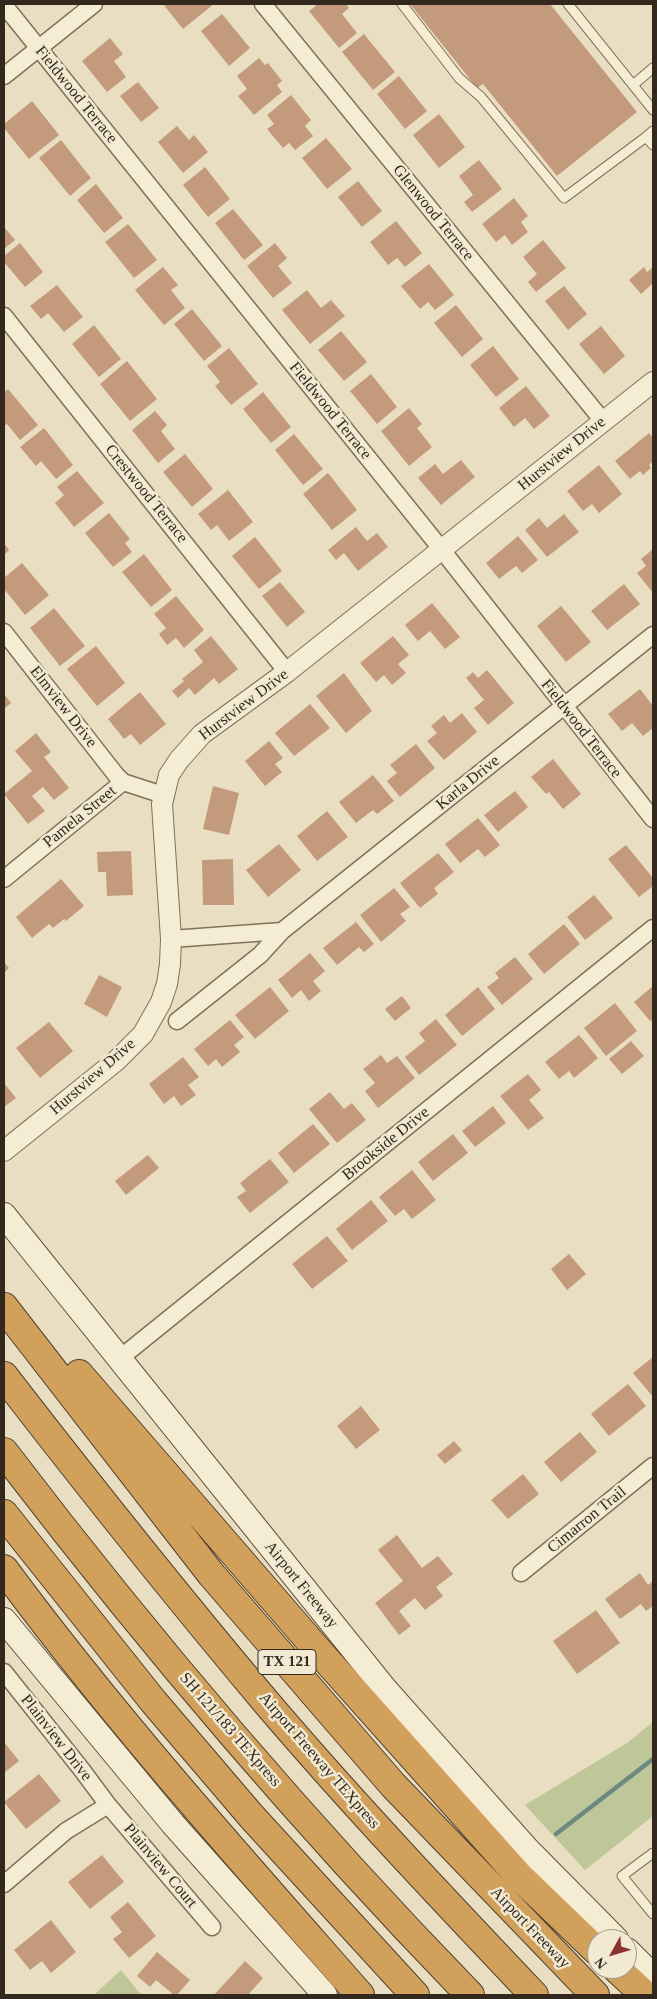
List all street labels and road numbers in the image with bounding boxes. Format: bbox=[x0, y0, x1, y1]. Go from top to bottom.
street label: Fieldwood Terrace bbox=[31, 42, 121, 148]
street label: Glenwood Terrace bbox=[388, 161, 478, 265]
street label: Fieldwood Terrace bbox=[285, 358, 375, 464]
street label: Hurstview Drive bbox=[514, 413, 610, 495]
street label: Crestwood Terrace bbox=[100, 441, 192, 547]
street label: Elmview Drive bbox=[25, 662, 101, 752]
street label: Hurstview Drive bbox=[195, 665, 293, 745]
street label: Fieldwood Terrace bbox=[536, 676, 626, 782]
street label: Karla Drive bbox=[432, 752, 504, 814]
street label: Pamela Street bbox=[40, 782, 120, 852]
street label: Hurstview Drive bbox=[46, 1035, 140, 1119]
street label: Brookside Drive bbox=[339, 1103, 433, 1185]
street label: Cimarron Trail bbox=[544, 1482, 630, 1558]
street label: Airport Freeway bbox=[260, 1538, 342, 1632]
road number: TX 121 bbox=[258, 1650, 316, 1674]
street label: SH 121/183 TEXpress bbox=[175, 1669, 285, 1791]
street label: Airport Freeway TEXpress bbox=[255, 1689, 383, 1833]
street label: Plainview Drive bbox=[16, 1691, 96, 1785]
street label: Plainview Court bbox=[119, 1820, 201, 1912]
street label: Airport Freeway bbox=[486, 1883, 574, 1973]

